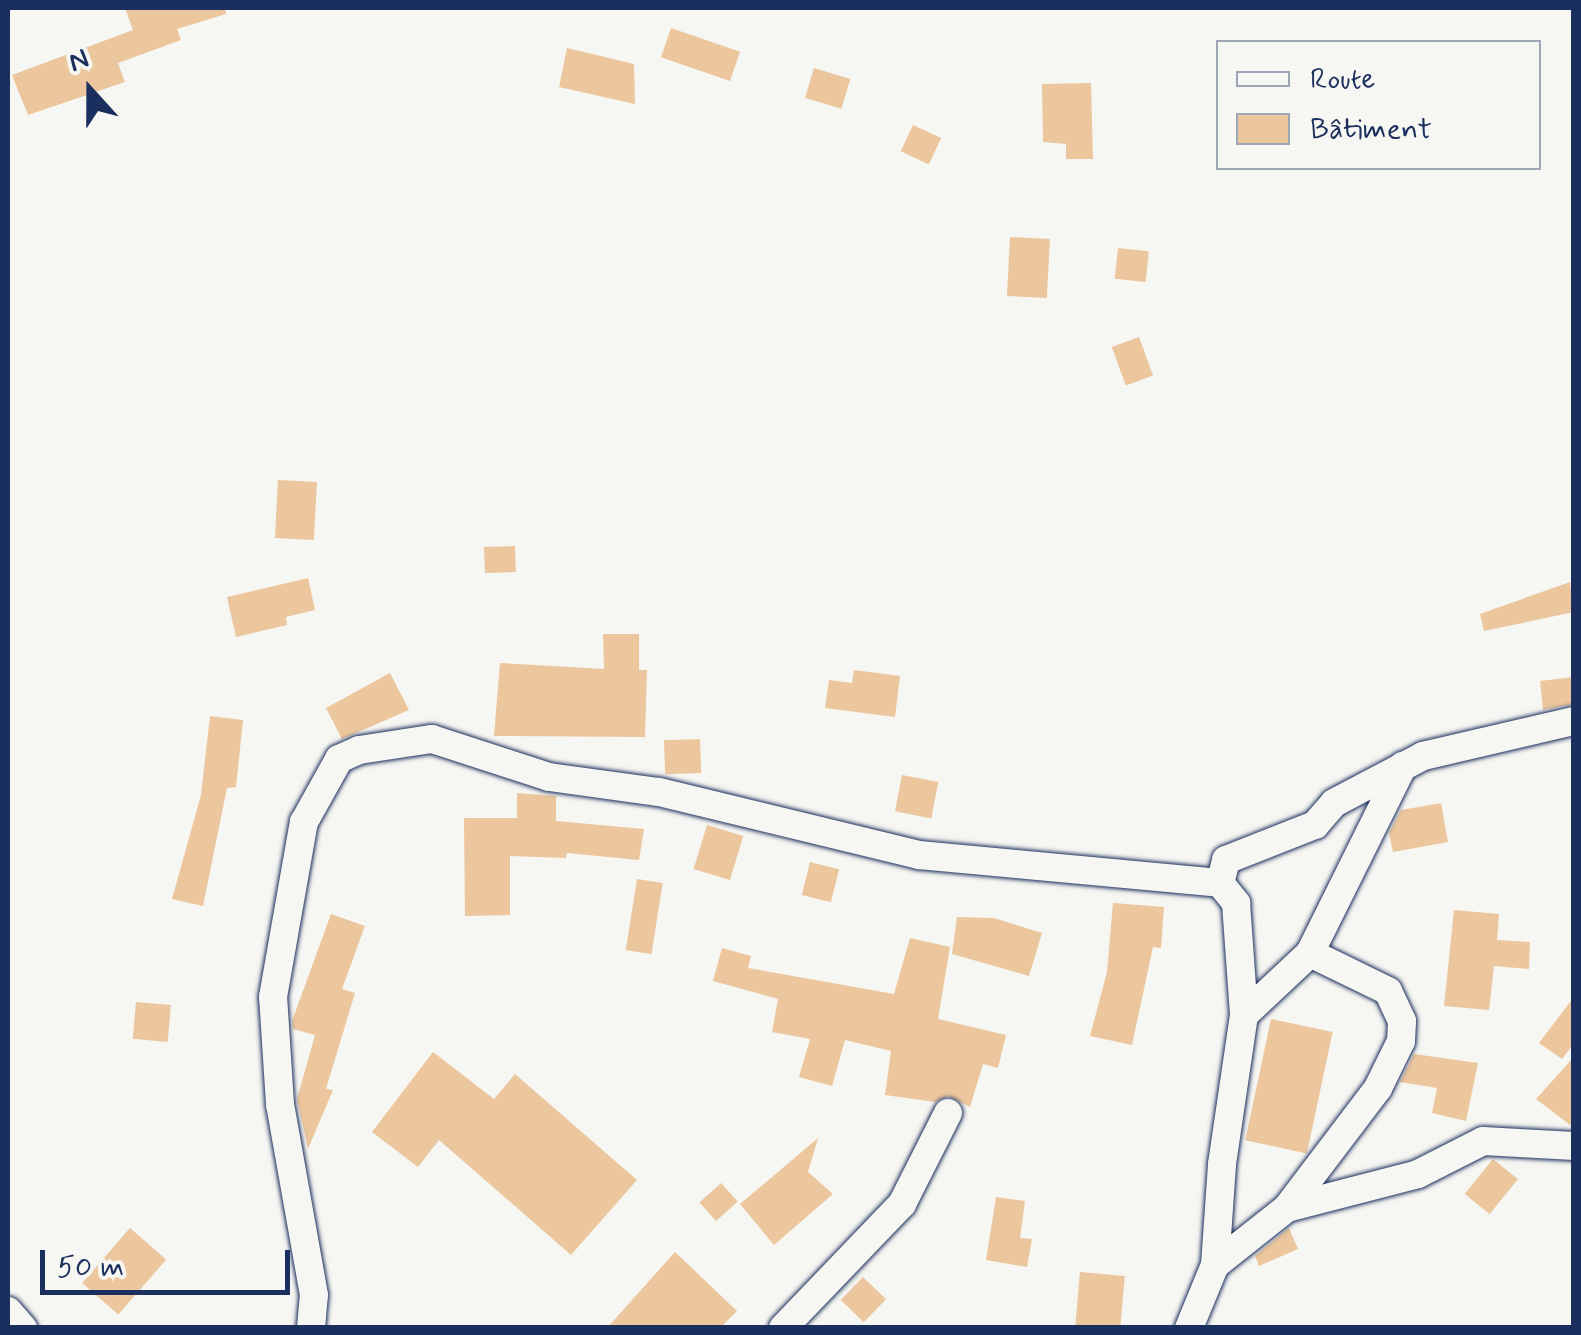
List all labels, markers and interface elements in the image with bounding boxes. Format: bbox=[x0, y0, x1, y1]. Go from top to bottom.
north arrow bbox=[40, 40, 140, 140]
legend bbox=[1216, 40, 1541, 170]
text: N bbox=[64, 41, 94, 82]
text: Route bbox=[1310, 60, 1375, 99]
text: Bâtiment bbox=[1310, 110, 1432, 149]
scale bar bbox=[45, 1230, 295, 1292]
text: 50 m bbox=[57, 1248, 124, 1287]

